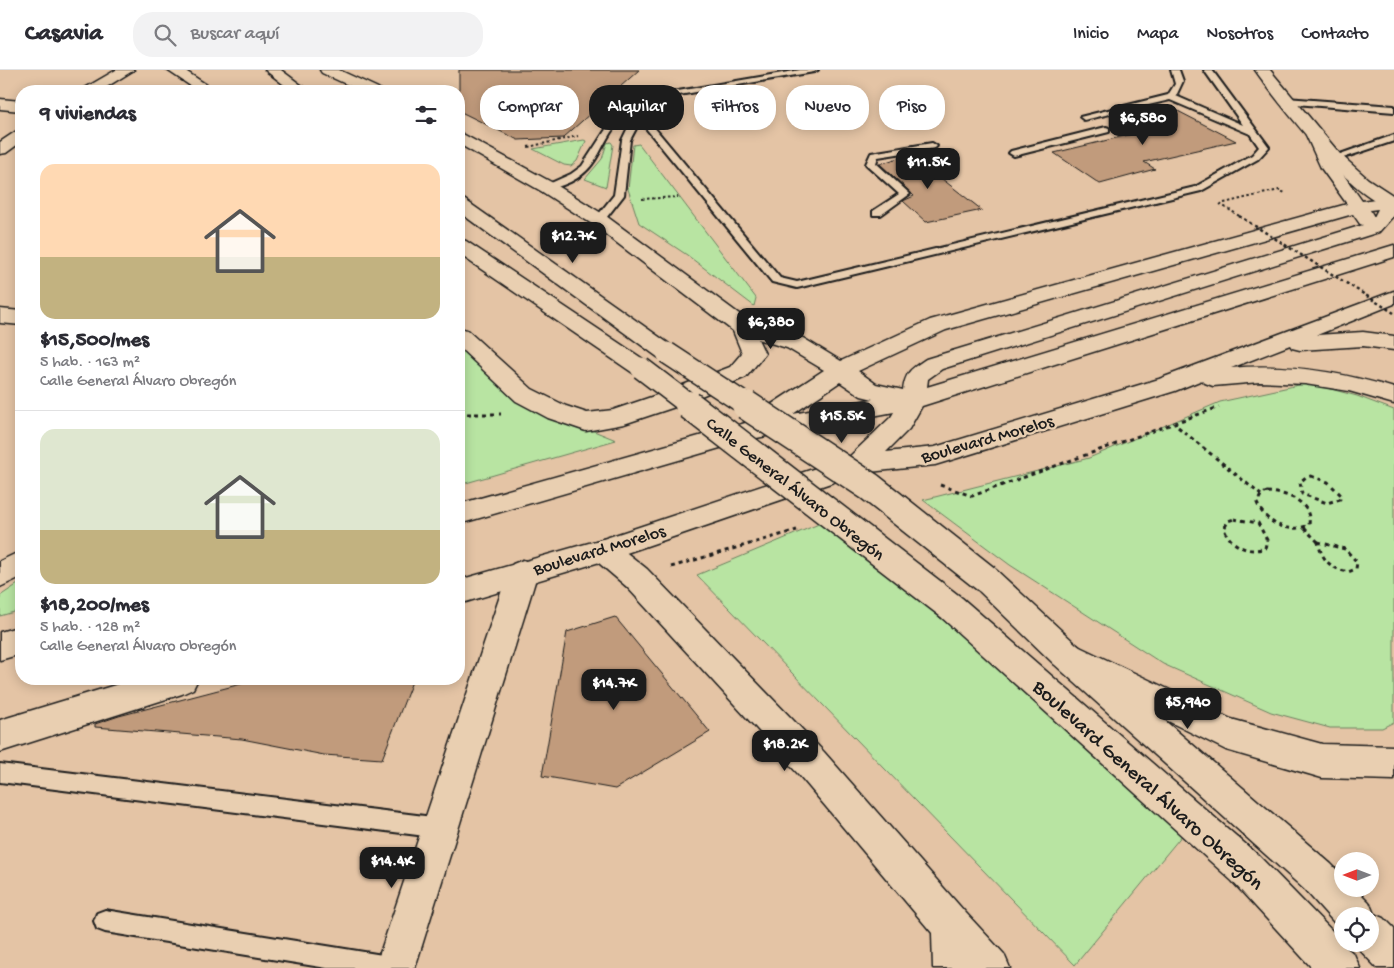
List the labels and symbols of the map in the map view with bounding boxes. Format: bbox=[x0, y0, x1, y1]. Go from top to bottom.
pin: $6,580 bbox=[1102, 104, 1184, 146]
pin: $11.5K bbox=[887, 148, 969, 190]
pin: $12.7K bbox=[532, 222, 614, 264]
pin: $6,380 bbox=[730, 308, 812, 350]
pin: $15.5K bbox=[801, 402, 883, 444]
street label: Boulevard Morelos bbox=[918, 411, 1058, 470]
street label: Calle General Álvaro Obregón bbox=[701, 413, 889, 567]
street label: Boulevard Morelos bbox=[530, 521, 670, 582]
pin: $14.7K bbox=[573, 668, 655, 711]
street label: Boulevard General Álvaro Obregón bbox=[1025, 675, 1268, 897]
pin: $5,940 bbox=[1147, 688, 1229, 730]
pin: $18.2K bbox=[744, 730, 826, 772]
pin: $14.4K bbox=[351, 846, 433, 889]
north arrow bbox=[1334, 852, 1379, 898]

